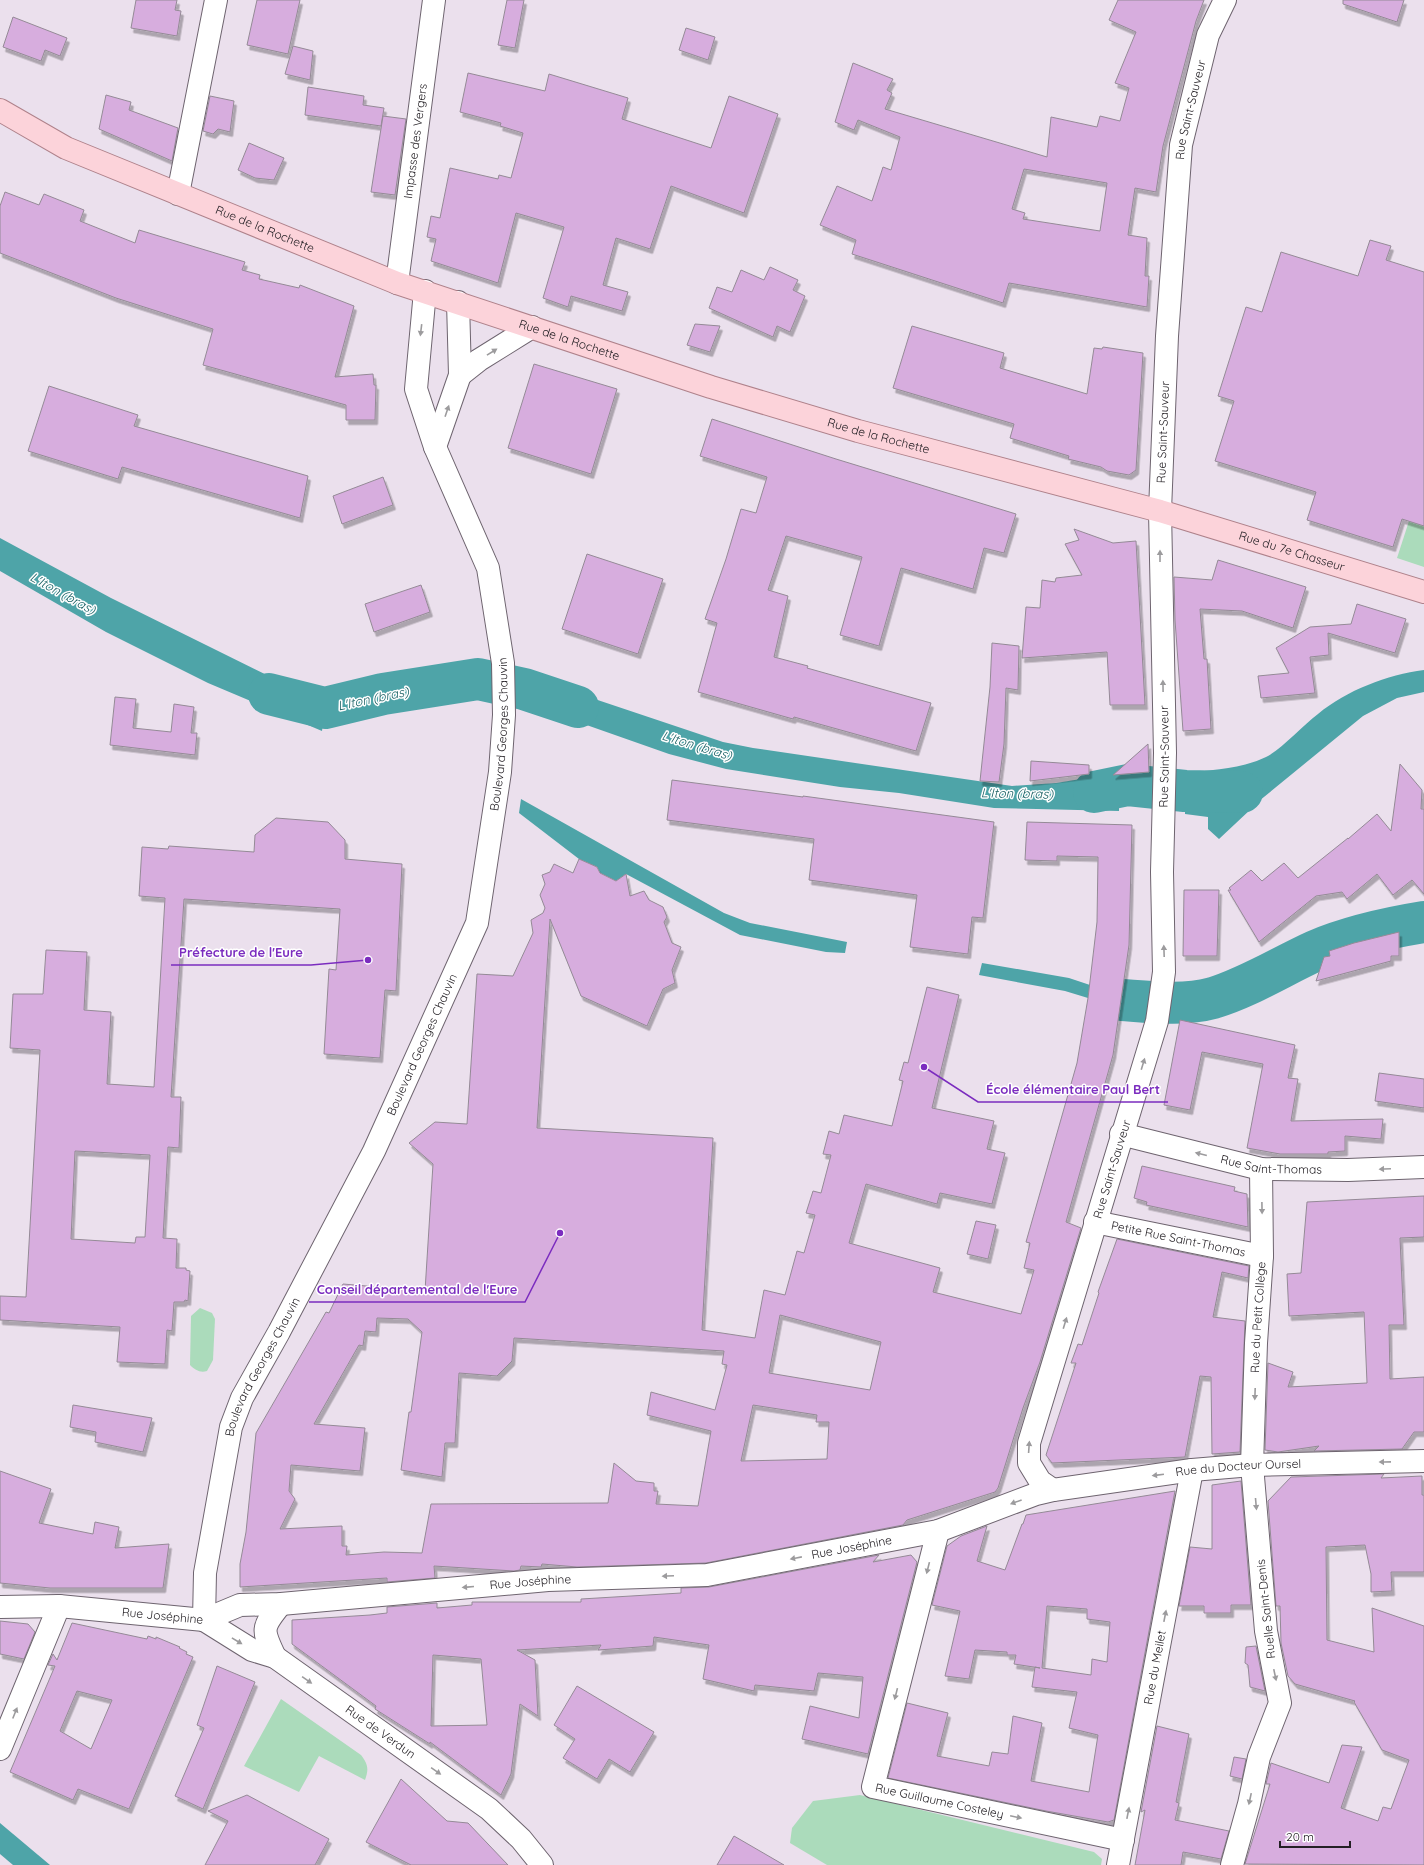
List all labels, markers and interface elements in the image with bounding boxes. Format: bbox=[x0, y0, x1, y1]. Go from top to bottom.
street label: Rue Saint-Sauveur bbox=[1172, 58, 1209, 160]
street label: Impasse des Vergers bbox=[400, 82, 430, 200]
street label: Rue de la Rochette bbox=[213, 202, 317, 256]
street label: Rue de la Rochette bbox=[517, 316, 622, 363]
one-way arrow bbox=[417, 324, 424, 336]
one-way arrow bbox=[486, 349, 498, 356]
street label: Rue Saint-Sauveur bbox=[1153, 380, 1172, 483]
one-way arrow bbox=[445, 404, 451, 416]
street label: Rue de la Rochette bbox=[826, 414, 932, 457]
street label: Rue du 7e Chasseur bbox=[1237, 528, 1347, 574]
one-way arrow bbox=[1157, 550, 1164, 562]
water label: L'Iton (bras) bbox=[27, 568, 100, 618]
street label: Boulevard Georges Chauvin bbox=[486, 656, 511, 812]
one-way arrow bbox=[1160, 679, 1166, 692]
water label: L'Iton (bras) bbox=[336, 682, 411, 713]
street label: Rue Saint-Sauveur bbox=[1156, 705, 1172, 808]
water label: L'Iton (bras) bbox=[660, 727, 735, 764]
water label: L'Iton (bras) bbox=[981, 784, 1054, 802]
callout: Préfecture de l'Eure bbox=[171, 940, 311, 965]
text: Préfecture de l'Eure bbox=[179, 944, 303, 960]
one-way arrow bbox=[1161, 944, 1167, 957]
street label: Boulevard Georges Chauvin bbox=[383, 971, 460, 1118]
one-way arrow bbox=[1140, 1058, 1146, 1070]
callout: École élémentaire Paul Bert bbox=[978, 1077, 1168, 1102]
text: École élémentaire Paul Bert bbox=[986, 1081, 1160, 1097]
street label: Rue Saint-Sauveur bbox=[1090, 1118, 1134, 1220]
one-way arrow bbox=[1195, 1151, 1207, 1157]
street label: Rue Saint-Thomas bbox=[1219, 1151, 1322, 1177]
one-way arrow bbox=[1378, 1166, 1391, 1172]
one-way arrow bbox=[1259, 1202, 1265, 1215]
street label: Petite Rue Saint-Thomas bbox=[1110, 1217, 1247, 1260]
street label: Rue du Petit Collège bbox=[1247, 1261, 1269, 1373]
callout: Conseil départemental de l'Eure bbox=[309, 1277, 525, 1302]
text: Conseil départemental de l'Eure bbox=[317, 1281, 518, 1297]
street label: Boulevard Georges Chauvin bbox=[221, 1295, 303, 1437]
one-way arrow bbox=[1062, 1316, 1068, 1328]
one-way arrow bbox=[1251, 1388, 1258, 1400]
one-way arrow bbox=[1026, 1441, 1033, 1453]
street label: Rue du Docteur Oursel bbox=[1174, 1456, 1301, 1479]
one-way arrow bbox=[1378, 1459, 1391, 1465]
one-way arrow bbox=[1151, 1471, 1164, 1478]
one-way arrow bbox=[1252, 1498, 1259, 1510]
one-way arrow bbox=[1010, 1499, 1022, 1505]
street label: Rue Joséphine bbox=[810, 1532, 893, 1562]
one-way arrow bbox=[790, 1555, 802, 1561]
street label: Ruelle Saint-Denis bbox=[1253, 1558, 1278, 1660]
one-way arrow bbox=[925, 1562, 931, 1575]
street label: Rue Joséphine bbox=[489, 1571, 572, 1592]
one-way arrow bbox=[662, 1573, 674, 1580]
one-way arrow bbox=[462, 1584, 474, 1590]
street label: Rue Joséphine bbox=[121, 1604, 204, 1627]
one-way arrow bbox=[1162, 1610, 1168, 1622]
street label: Rue du Meilet bbox=[1140, 1629, 1169, 1706]
one-way arrow bbox=[231, 1638, 243, 1645]
one-way arrow bbox=[1272, 1669, 1278, 1681]
one-way arrow bbox=[301, 1676, 312, 1684]
one-way arrow bbox=[893, 1688, 899, 1701]
street label: Rue de Verdun bbox=[343, 1702, 419, 1761]
one-way arrow bbox=[12, 1706, 18, 1718]
one-way arrow bbox=[430, 1767, 441, 1775]
street label: Rue Guillaume Costeley bbox=[874, 1780, 1005, 1821]
one-way arrow bbox=[1247, 1793, 1253, 1806]
one-way arrow bbox=[1125, 1807, 1131, 1819]
one-way arrow bbox=[1010, 1815, 1022, 1821]
scale bar bbox=[1280, 1823, 1350, 1849]
text: 20 m bbox=[1286, 1829, 1314, 1844]

